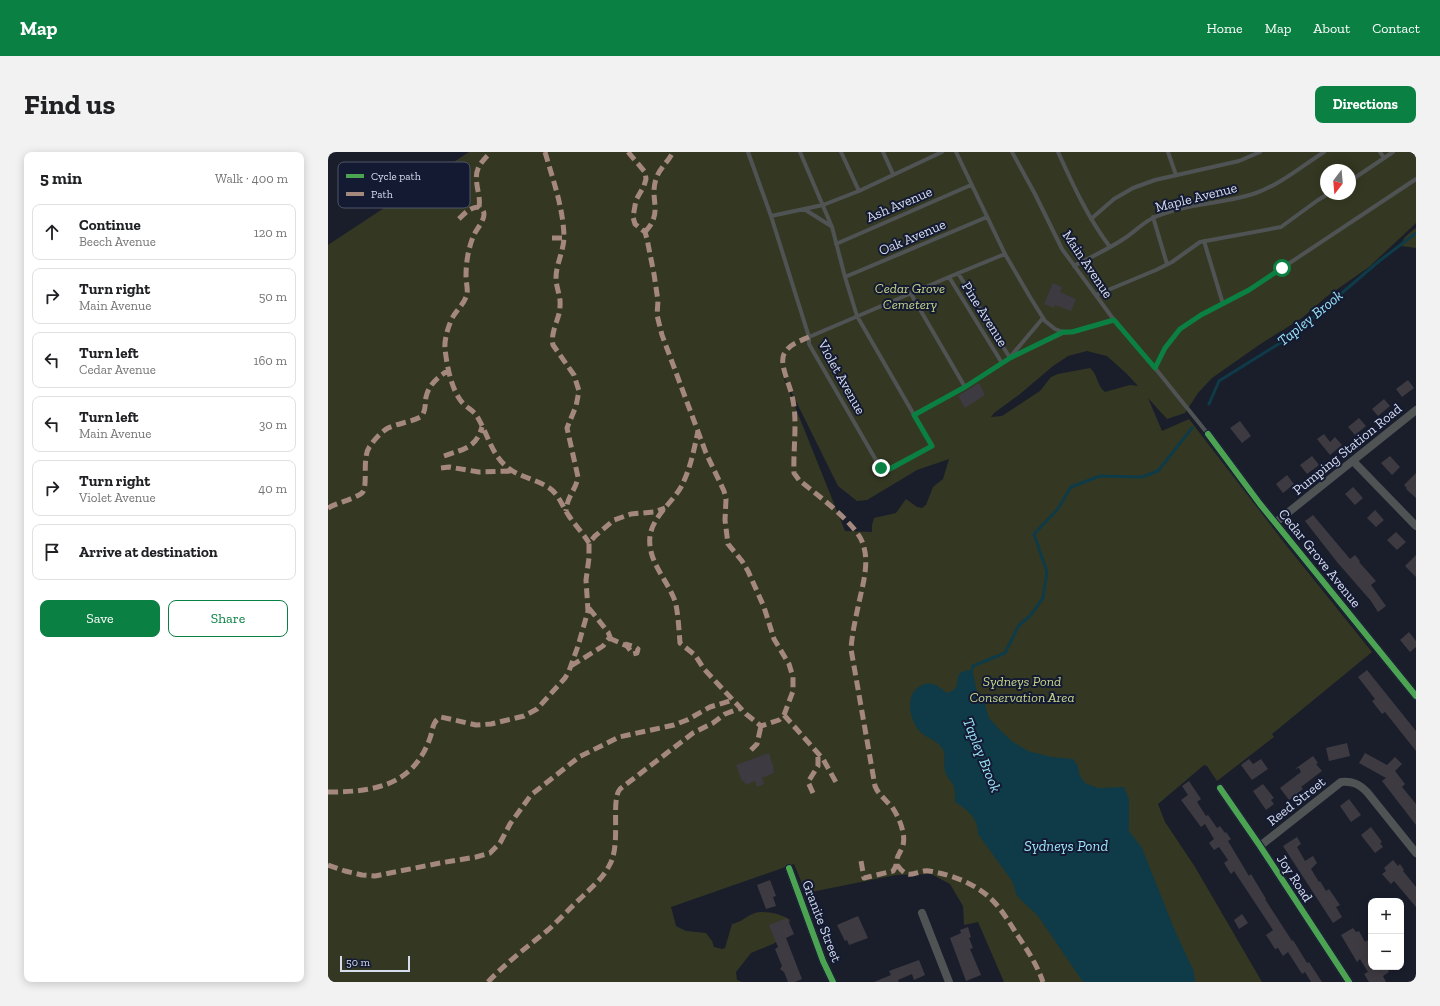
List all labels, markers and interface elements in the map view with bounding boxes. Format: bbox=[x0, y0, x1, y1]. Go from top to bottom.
text: Map bbox=[20, 17, 57, 40]
text: Home bbox=[1207, 20, 1243, 37]
text: Map bbox=[1265, 20, 1291, 37]
text: About bbox=[1313, 20, 1350, 37]
text: Contact bbox=[1372, 20, 1420, 37]
button: Directions bbox=[1315, 86, 1416, 123]
text: Find us bbox=[24, 88, 115, 121]
legend bbox=[338, 162, 470, 208]
north arrow bbox=[1320, 164, 1356, 200]
text: 5 min bbox=[40, 168, 82, 188]
text: Cycle path bbox=[371, 170, 422, 183]
text: Walk · 400 m bbox=[215, 171, 288, 186]
street label: Maple Avenue bbox=[1153, 179, 1239, 216]
street label: Ash Avenue bbox=[864, 183, 935, 226]
text: Path bbox=[371, 188, 394, 201]
text: Continue bbox=[79, 216, 141, 234]
street label: Oak Avenue bbox=[876, 216, 949, 259]
icon: ahead bbox=[41, 221, 63, 243]
text: 120 m bbox=[254, 225, 287, 240]
street label: Main Avenue bbox=[1059, 227, 1117, 302]
text: Beech Avenue bbox=[79, 234, 156, 249]
route start bbox=[1273, 259, 1291, 277]
street label: Pine Avenue bbox=[958, 279, 1012, 350]
text: Turn right bbox=[79, 280, 150, 298]
park label: Cedar Grove Cemetery bbox=[875, 280, 945, 313]
icon: right bbox=[41, 285, 63, 307]
water label: Tapley Brook bbox=[1274, 286, 1347, 350]
text: 50 m bbox=[259, 289, 287, 304]
text: Main Avenue bbox=[79, 298, 151, 313]
street label: Violet Avenue bbox=[814, 336, 869, 418]
text: Turn left bbox=[79, 344, 139, 362]
icon: left bbox=[41, 349, 63, 371]
text: 160 m bbox=[253, 353, 287, 368]
text: Cedar Avenue bbox=[79, 362, 156, 377]
street label: Pumping Station Road bbox=[1289, 400, 1406, 499]
text: Turn left bbox=[79, 408, 139, 426]
icon: left bbox=[41, 413, 63, 435]
text: 30 m bbox=[259, 417, 287, 432]
text: Main Avenue bbox=[79, 426, 151, 441]
route end bbox=[872, 459, 890, 477]
text: Turn right bbox=[79, 472, 150, 490]
icon: right bbox=[41, 477, 63, 499]
text: 40 m bbox=[258, 481, 287, 496]
text: Violet Avenue bbox=[79, 490, 156, 505]
street label: Cedar Grove Avenue bbox=[1275, 506, 1365, 611]
icon: arrive bbox=[41, 541, 63, 563]
text: Arrive at destination bbox=[79, 543, 218, 561]
button: Save bbox=[40, 600, 160, 637]
button: Share bbox=[168, 600, 288, 637]
park label: Sydneys Pond Conservation Area bbox=[970, 673, 1074, 706]
water label: Tapley Brook bbox=[959, 715, 1005, 795]
street label: Reed Street bbox=[1264, 773, 1330, 829]
water label: Sydneys Pond bbox=[1024, 837, 1108, 855]
street label: Joy Road bbox=[1273, 851, 1316, 905]
street label: Granite Street bbox=[798, 878, 845, 965]
map controls bbox=[1368, 898, 1404, 970]
button: + bbox=[1368, 898, 1404, 934]
button: − bbox=[1368, 934, 1404, 970]
scale bar bbox=[340, 954, 410, 973]
text: 50 m bbox=[346, 956, 370, 969]

